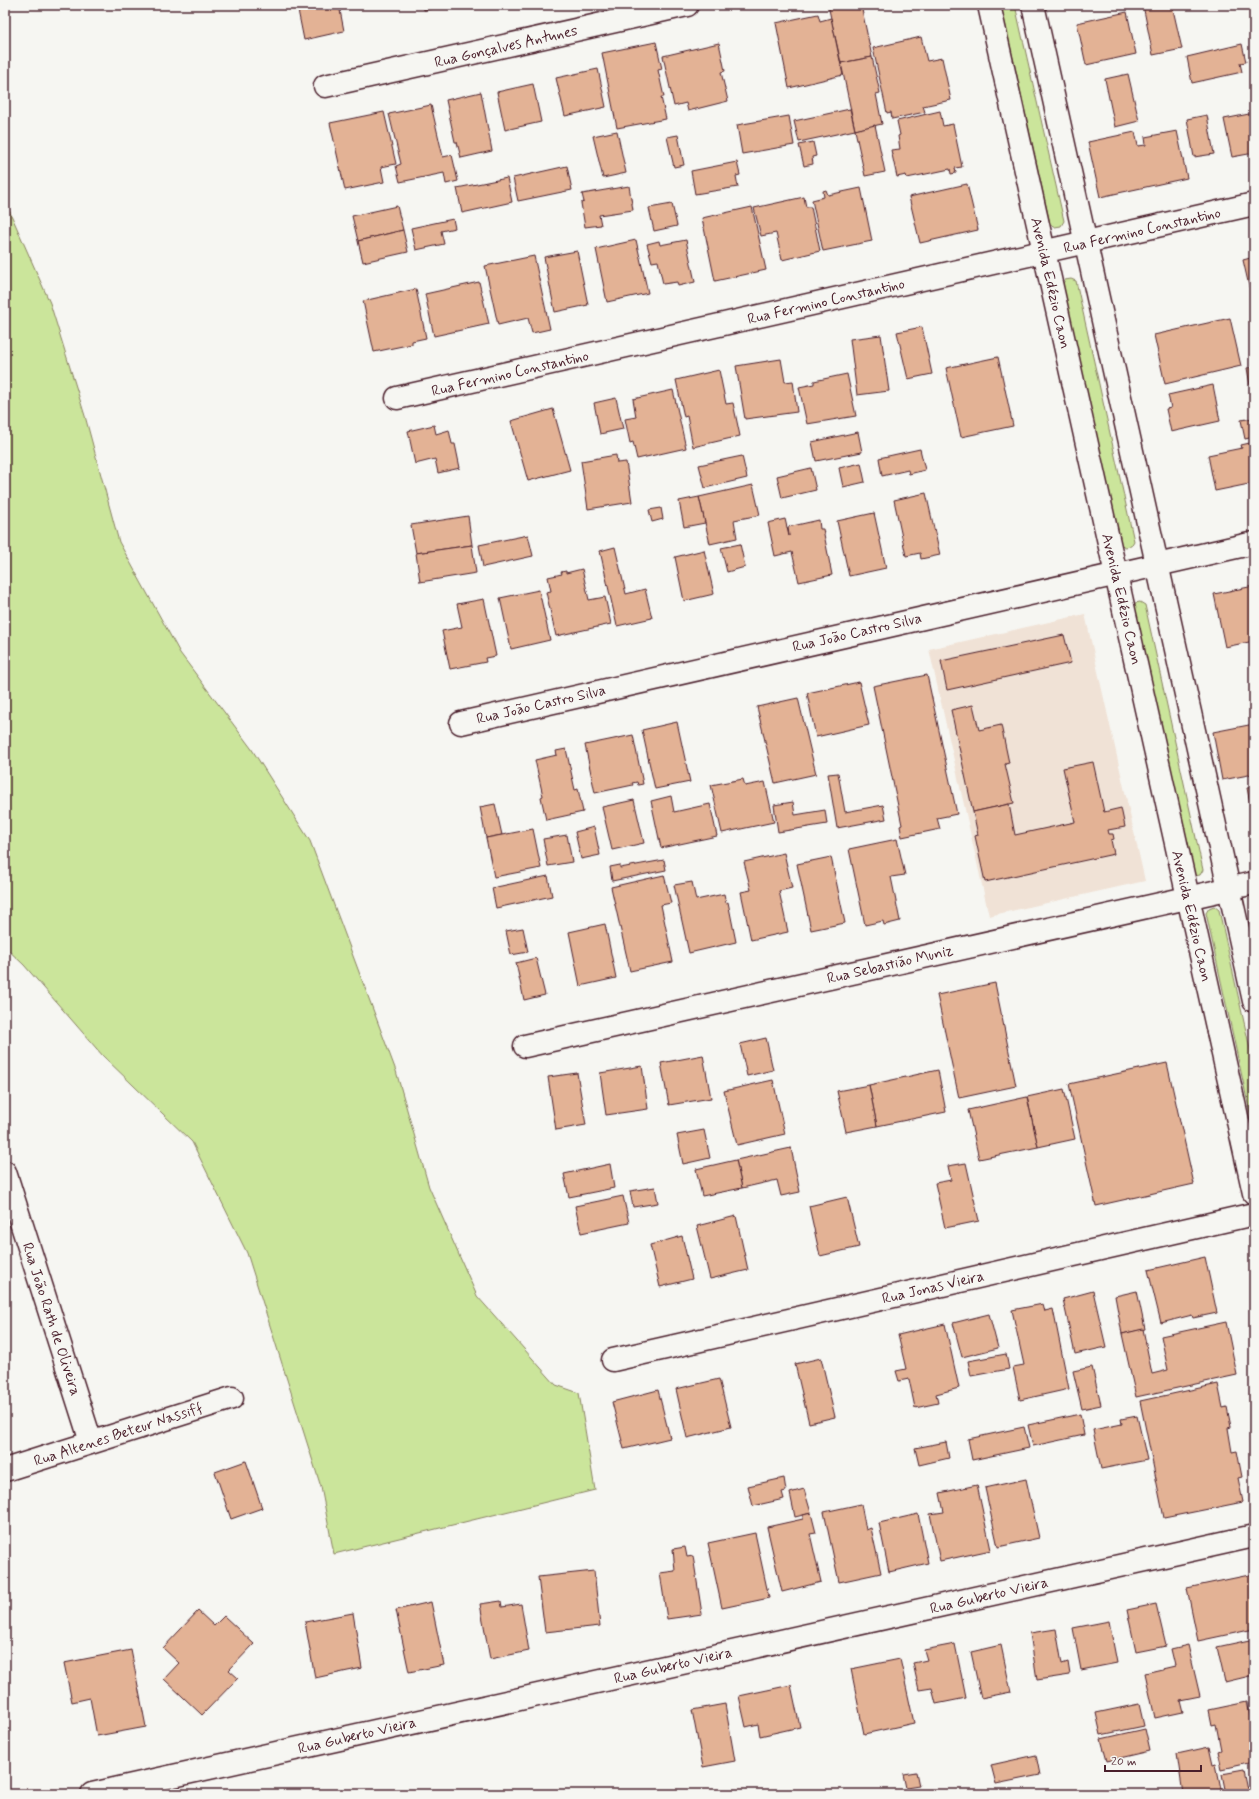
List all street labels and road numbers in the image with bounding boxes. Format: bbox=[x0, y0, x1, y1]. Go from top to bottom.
street label: Rua Gonçalves Antunes bbox=[433, 21, 580, 73]
street label: Rua Fermino Constantino bbox=[1062, 203, 1223, 259]
street label: Avenida Edézio Caon bbox=[1025, 216, 1075, 351]
street label: Rua Fermino Constantino bbox=[746, 274, 907, 330]
street label: Rua Fermino Constantino bbox=[430, 346, 591, 402]
street label: Avenida Edézio Caon bbox=[1096, 532, 1146, 667]
street label: Rua João Castro Silva bbox=[791, 608, 924, 658]
street label: Rua João Castro Silva bbox=[475, 680, 608, 730]
street label: Avenida Edézio Caon bbox=[1166, 849, 1216, 984]
street label: Rua Sebastião Muniz bbox=[825, 941, 956, 989]
street label: Rua João Rath de Oliveira bbox=[17, 1240, 85, 1399]
street label: Rua Jonas Vieira bbox=[880, 1266, 987, 1309]
street label: Rua Altenes Beteur Nassiff bbox=[31, 1398, 205, 1472]
street label: Rua Guberto Vieira bbox=[928, 1573, 1051, 1619]
street label: Rua Guberto Vieira bbox=[612, 1643, 735, 1689]
street label: Rua Guberto Vieira bbox=[296, 1713, 419, 1759]

